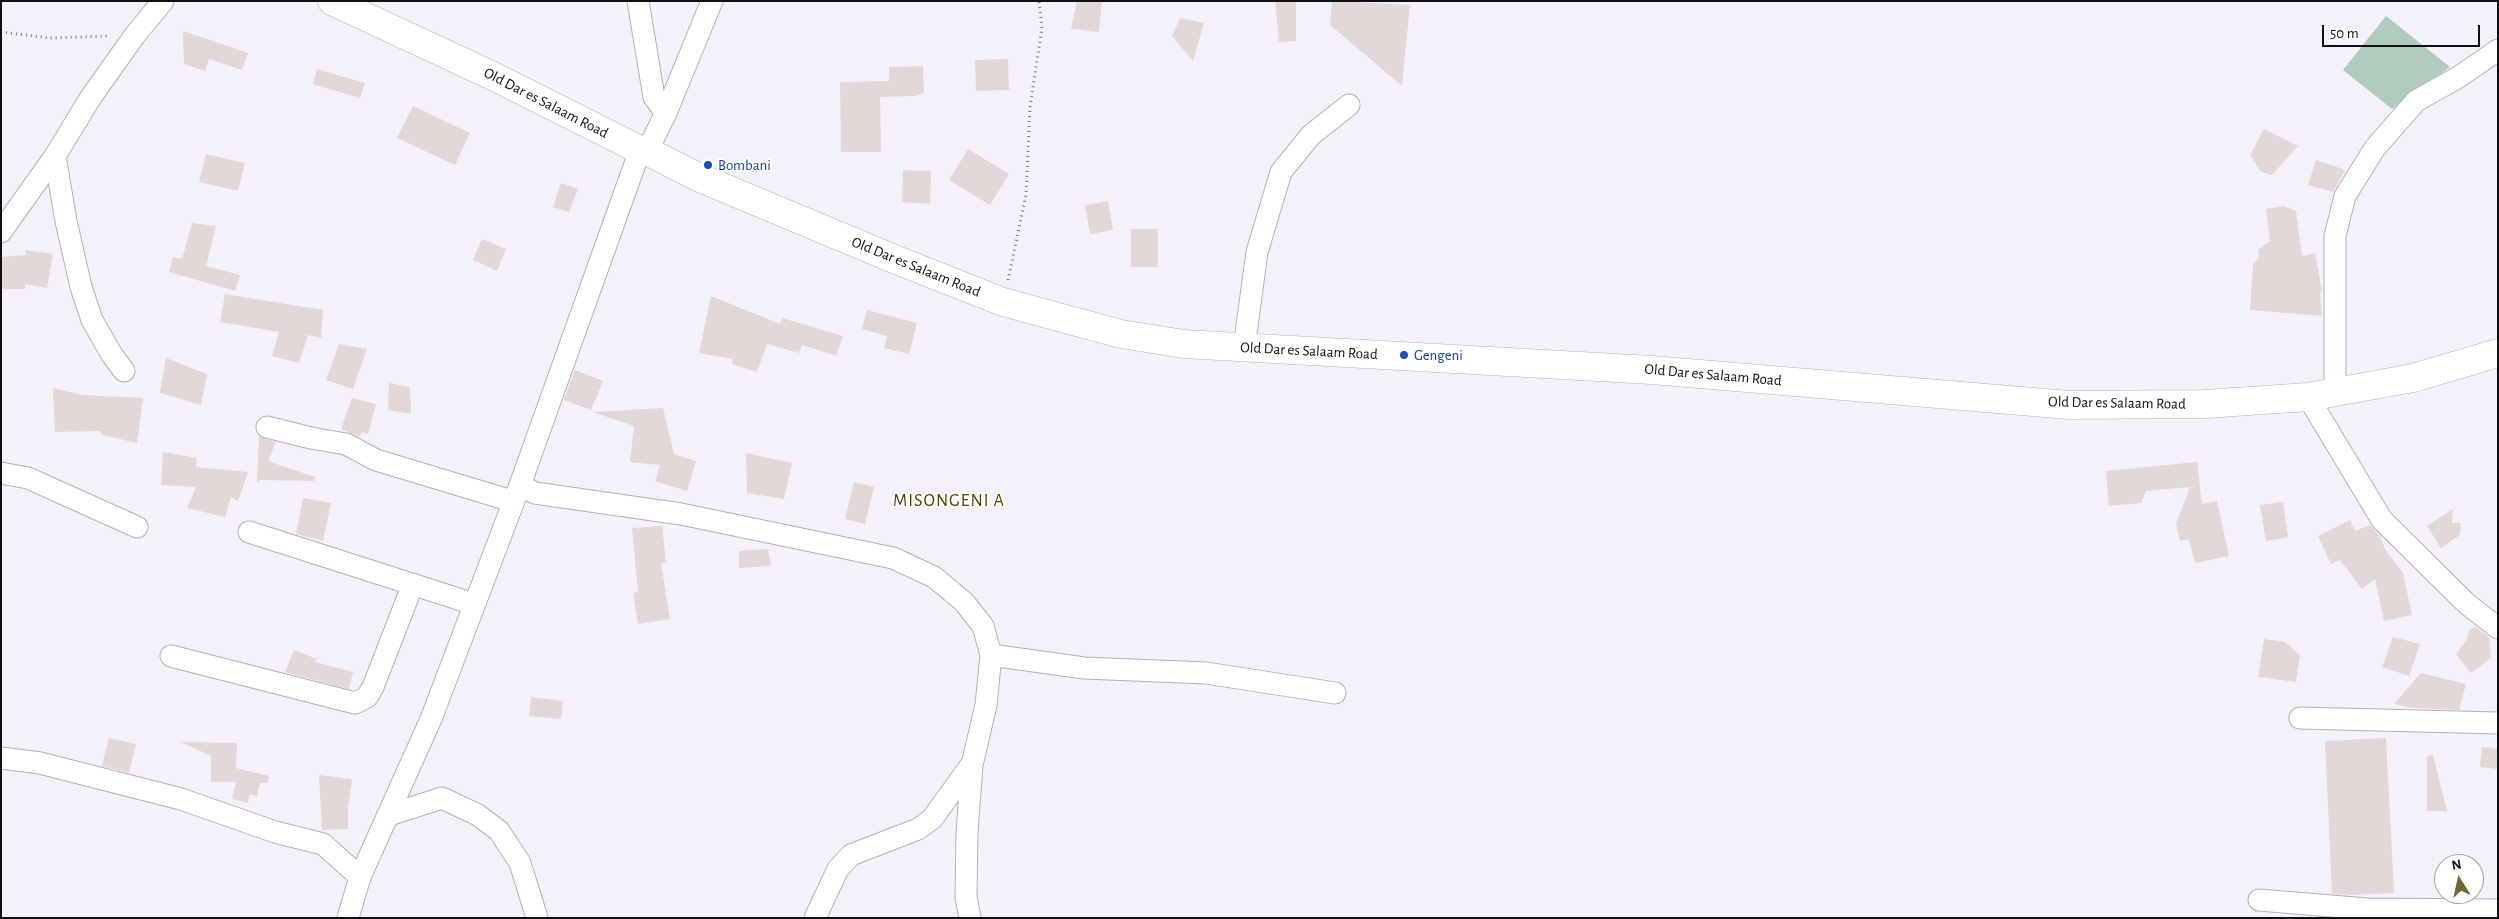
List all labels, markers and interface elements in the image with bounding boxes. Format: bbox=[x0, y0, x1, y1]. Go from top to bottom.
scale bar bbox=[2324, 15, 2482, 47]
text: 50 m bbox=[2330, 26, 2359, 41]
street label: Old Dar es Salaam Road bbox=[481, 64, 611, 142]
place label: Bombani bbox=[718, 156, 771, 174]
marker: Bombani bbox=[702, 159, 714, 171]
street label: Old Dar es Salaam Road bbox=[849, 233, 983, 301]
street label: Old Dar es Salaam Road bbox=[1240, 338, 1378, 364]
place label: Gengeni bbox=[1414, 346, 1463, 364]
marker: Gengeni bbox=[1398, 349, 1410, 361]
street label: Old Dar es Salaam Road bbox=[1644, 360, 1782, 390]
street label: Old Dar es Salaam Road bbox=[2048, 393, 2186, 413]
district label: MISONGENI A bbox=[892, 490, 1006, 512]
north arrow bbox=[2434, 854, 2484, 904]
text: N bbox=[2451, 857, 2463, 873]

